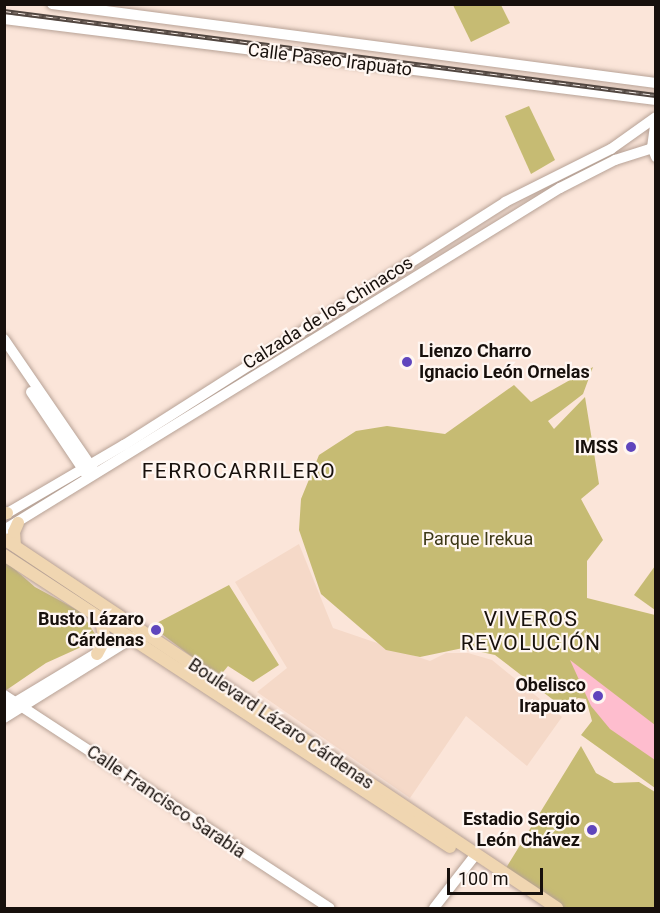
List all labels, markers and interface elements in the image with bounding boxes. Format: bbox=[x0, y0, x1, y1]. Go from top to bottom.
street label: Calle Paseo Irapuato bbox=[247, 39, 413, 81]
street label: Calzada de los Chinacos bbox=[239, 252, 417, 374]
place label: Lienzo Charro Ignacio León Ornelas bbox=[419, 341, 590, 384]
marker: Lienzo Charro Ignacio León Ornelas bbox=[400, 355, 414, 369]
place label: IMSS bbox=[575, 436, 618, 458]
marker: IMSS bbox=[622, 438, 640, 456]
district label: FERROCARRILERO bbox=[142, 458, 336, 484]
park label: Parque Irekua bbox=[423, 528, 533, 550]
district label: VIVEROS REVOLUCIÓN bbox=[461, 606, 601, 656]
place label: Busto Lázaro Cárdenas bbox=[38, 609, 144, 652]
marker: Busto Lázaro Cárdenas bbox=[149, 623, 163, 637]
street label: Boulevard Lázaro Cárdenas bbox=[184, 654, 378, 794]
place label: Obelisco Irapuato bbox=[515, 675, 586, 718]
marker: Obelisco Irapuato bbox=[591, 689, 605, 703]
street label: Calle Francisco Sarabia bbox=[82, 741, 250, 863]
place label: Estadio Sergio León Chávez bbox=[463, 809, 580, 852]
marker: Estadio Sergio León Chávez bbox=[585, 823, 599, 837]
scale bar bbox=[450, 856, 546, 894]
text: 100 m bbox=[458, 868, 509, 889]

